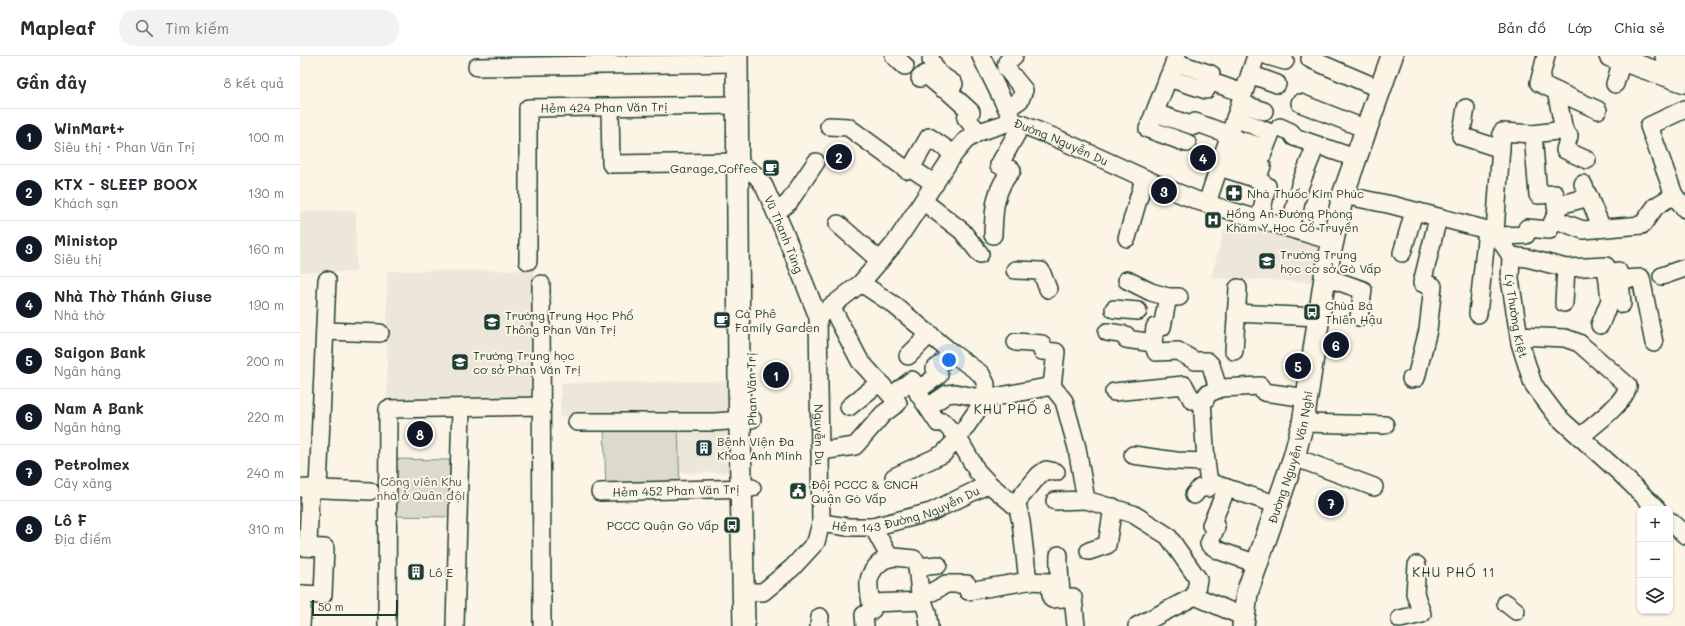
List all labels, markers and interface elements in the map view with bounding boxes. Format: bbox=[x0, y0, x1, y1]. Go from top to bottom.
search box bbox=[119, 10, 399, 46]
text: Mapleaf bbox=[20, 15, 95, 40]
icon: search bbox=[133, 17, 155, 39]
text: Tìm kiếm bbox=[165, 18, 229, 38]
text: Bản đồ bbox=[1498, 18, 1546, 37]
text: Lớp bbox=[1568, 18, 1592, 37]
text: Chia sẻ bbox=[1614, 18, 1665, 37]
text: Gần đây bbox=[16, 71, 87, 93]
text: 8 kết quả bbox=[224, 74, 284, 91]
street label: Hẻm 424 Phan Văn Trị bbox=[540, 98, 668, 116]
street label: Đường Nguyễn Du bbox=[1012, 114, 1111, 169]
text: WinMart+ bbox=[54, 118, 125, 138]
text: 1 bbox=[26, 128, 32, 145]
text: 100 m bbox=[248, 128, 284, 145]
text: Siêu thị · Phan Văn Trị bbox=[54, 138, 195, 155]
pin: 2 bbox=[826, 142, 852, 172]
pin: 4 bbox=[1190, 143, 1216, 173]
cafe icon: Garage Coffee bbox=[761, 158, 781, 178]
place label: Garage Coffee bbox=[670, 160, 758, 176]
text: KTX - SLEEP BOOX bbox=[54, 174, 198, 194]
pin: 3 bbox=[1151, 176, 1177, 206]
pharmacy icon: Nhà Thuốc Kim Phúc bbox=[1224, 183, 1244, 203]
text: 2 bbox=[25, 184, 33, 201]
text: 130 m bbox=[248, 184, 284, 201]
place label: Nhà Thuốc Kim Phúc bbox=[1247, 185, 1364, 201]
street label: Vũ Thanh Tùng bbox=[761, 193, 808, 275]
text: Khách sạn bbox=[54, 194, 118, 211]
place label: Hồng An Đường Phòng Khám Y Học Cổ Truyền bbox=[1226, 205, 1358, 235]
hospital icon: Hồng An Đường Phòng Khám Y Học Cổ Truyền bbox=[1203, 210, 1223, 230]
text: Ministop bbox=[54, 230, 118, 250]
text: 3 bbox=[25, 240, 33, 257]
text: 160 m bbox=[248, 240, 284, 257]
place label: Trường Trung học cơ sở Gò Vấp bbox=[1280, 246, 1381, 276]
text: Siêu thị bbox=[54, 250, 102, 267]
school or university icon: Trường Trung học cơ sở Gò Vấp bbox=[1257, 251, 1277, 271]
street label: Lý Thường Kiệt bbox=[1502, 274, 1532, 360]
text: Nhà Thờ Thánh Giuse bbox=[54, 286, 212, 306]
text: 4 bbox=[25, 296, 33, 313]
text: 190 m bbox=[248, 296, 284, 313]
place label: Chùa Bà Thiên Hậu bbox=[1325, 297, 1383, 327]
bus stop icon: Chùa Bà Thiên Hậu bbox=[1302, 302, 1322, 322]
place label: Cà Phê Family Garden bbox=[735, 305, 820, 335]
text: Nhà thờ bbox=[54, 306, 104, 323]
place label: Trường Trung Học Phổ Thông Phan Văn Trị bbox=[505, 307, 633, 337]
cafe icon: Cà Phê Family Garden bbox=[712, 310, 732, 330]
school or university icon: Trường Trung Học Phổ Thông Phan Văn Trị bbox=[482, 312, 502, 332]
pin: 6 bbox=[1323, 330, 1349, 360]
text: Saigon Bank bbox=[54, 342, 146, 362]
place label: Trường Trung học cơ sở Phan Văn Trị bbox=[473, 347, 581, 377]
your location bbox=[939, 350, 959, 370]
pin: 5 bbox=[1285, 351, 1311, 381]
text: 5 bbox=[25, 352, 33, 369]
text: 200 m bbox=[246, 352, 284, 369]
school or university icon: Trường Trung học cơ sở Phan Văn Trị bbox=[450, 352, 470, 372]
street label: Phan Văn Trị bbox=[742, 352, 760, 426]
pin: 1 bbox=[763, 360, 789, 390]
text: Ngân hàng bbox=[54, 362, 121, 379]
street label: Đường Nguyễn Văn Nghi bbox=[1264, 390, 1316, 526]
text: Nam A Bank bbox=[54, 398, 144, 418]
district label: KHU PHỐ 8 bbox=[974, 400, 1052, 417]
street label: Nguyễn Du bbox=[811, 404, 828, 465]
text: 6 bbox=[25, 408, 33, 425]
text: 220 m bbox=[247, 408, 284, 425]
text: Ngân hàng bbox=[54, 418, 121, 435]
pin: 8 bbox=[407, 419, 433, 449]
place label: Bệnh Viện Đa Khoa Anh Minh bbox=[717, 433, 802, 463]
building icon: Bệnh Viện Đa Khoa Anh Minh bbox=[694, 438, 714, 458]
text: Petrolmex bbox=[54, 454, 130, 474]
text: 7 bbox=[25, 464, 33, 481]
text: 240 m bbox=[247, 464, 284, 481]
park label: Công viên Khu nhà ở Quân đội bbox=[376, 473, 466, 503]
text: Cây xăng bbox=[54, 474, 112, 491]
place label: Đội PCCC & CNCH Quận Gò Vấp bbox=[811, 476, 918, 506]
street label: Hẻm 452 Phan Văn Trị bbox=[612, 480, 740, 500]
public building icon: Đội PCCC & CNCH Quận Gò Vấp bbox=[788, 481, 808, 501]
street label: Hẻm 143 Đường Nguyễn Du bbox=[831, 482, 982, 535]
pin: 7 bbox=[1318, 488, 1344, 518]
map controls bbox=[1637, 506, 1673, 614]
button: + bbox=[1637, 506, 1673, 542]
text: Lô F bbox=[54, 510, 87, 530]
bus stop icon: PCCC Quận Gò Vấp bbox=[722, 515, 742, 535]
place label: PCCC Quận Gò Vấp bbox=[607, 517, 719, 533]
text: 8 bbox=[25, 520, 33, 537]
text: 310 m bbox=[248, 520, 284, 537]
text: Địa điểm bbox=[54, 530, 111, 547]
button: − bbox=[1637, 542, 1673, 578]
building icon: Lô E bbox=[406, 562, 426, 582]
district label: KHU PHỐ 11 bbox=[1412, 563, 1496, 580]
place label: Lô E bbox=[429, 564, 453, 580]
button: layers bbox=[1637, 578, 1673, 614]
scale bar bbox=[312, 598, 398, 617]
text: 50 m bbox=[318, 599, 344, 614]

